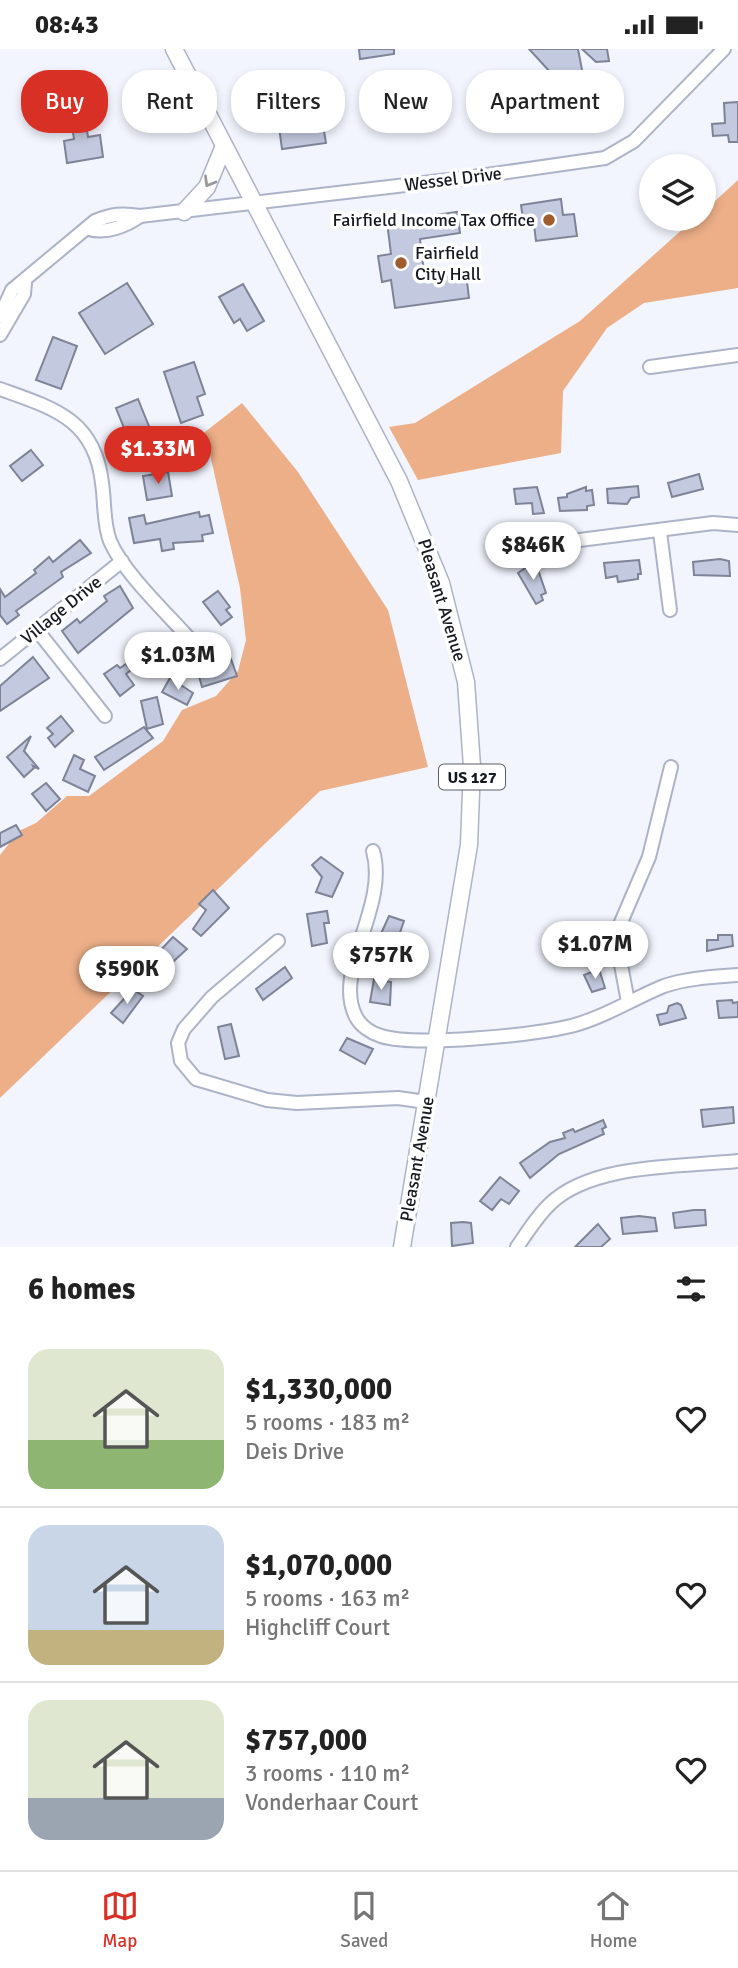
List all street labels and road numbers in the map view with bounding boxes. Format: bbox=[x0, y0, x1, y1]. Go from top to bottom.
street label: Wessel Drive bbox=[403, 162, 503, 196]
street label: Pleasant Avenue bbox=[413, 536, 471, 664]
street label: Village Drive bbox=[16, 571, 106, 649]
road number: US 127 bbox=[439, 765, 505, 789]
street label: Pleasant Avenue bbox=[395, 1095, 439, 1223]

